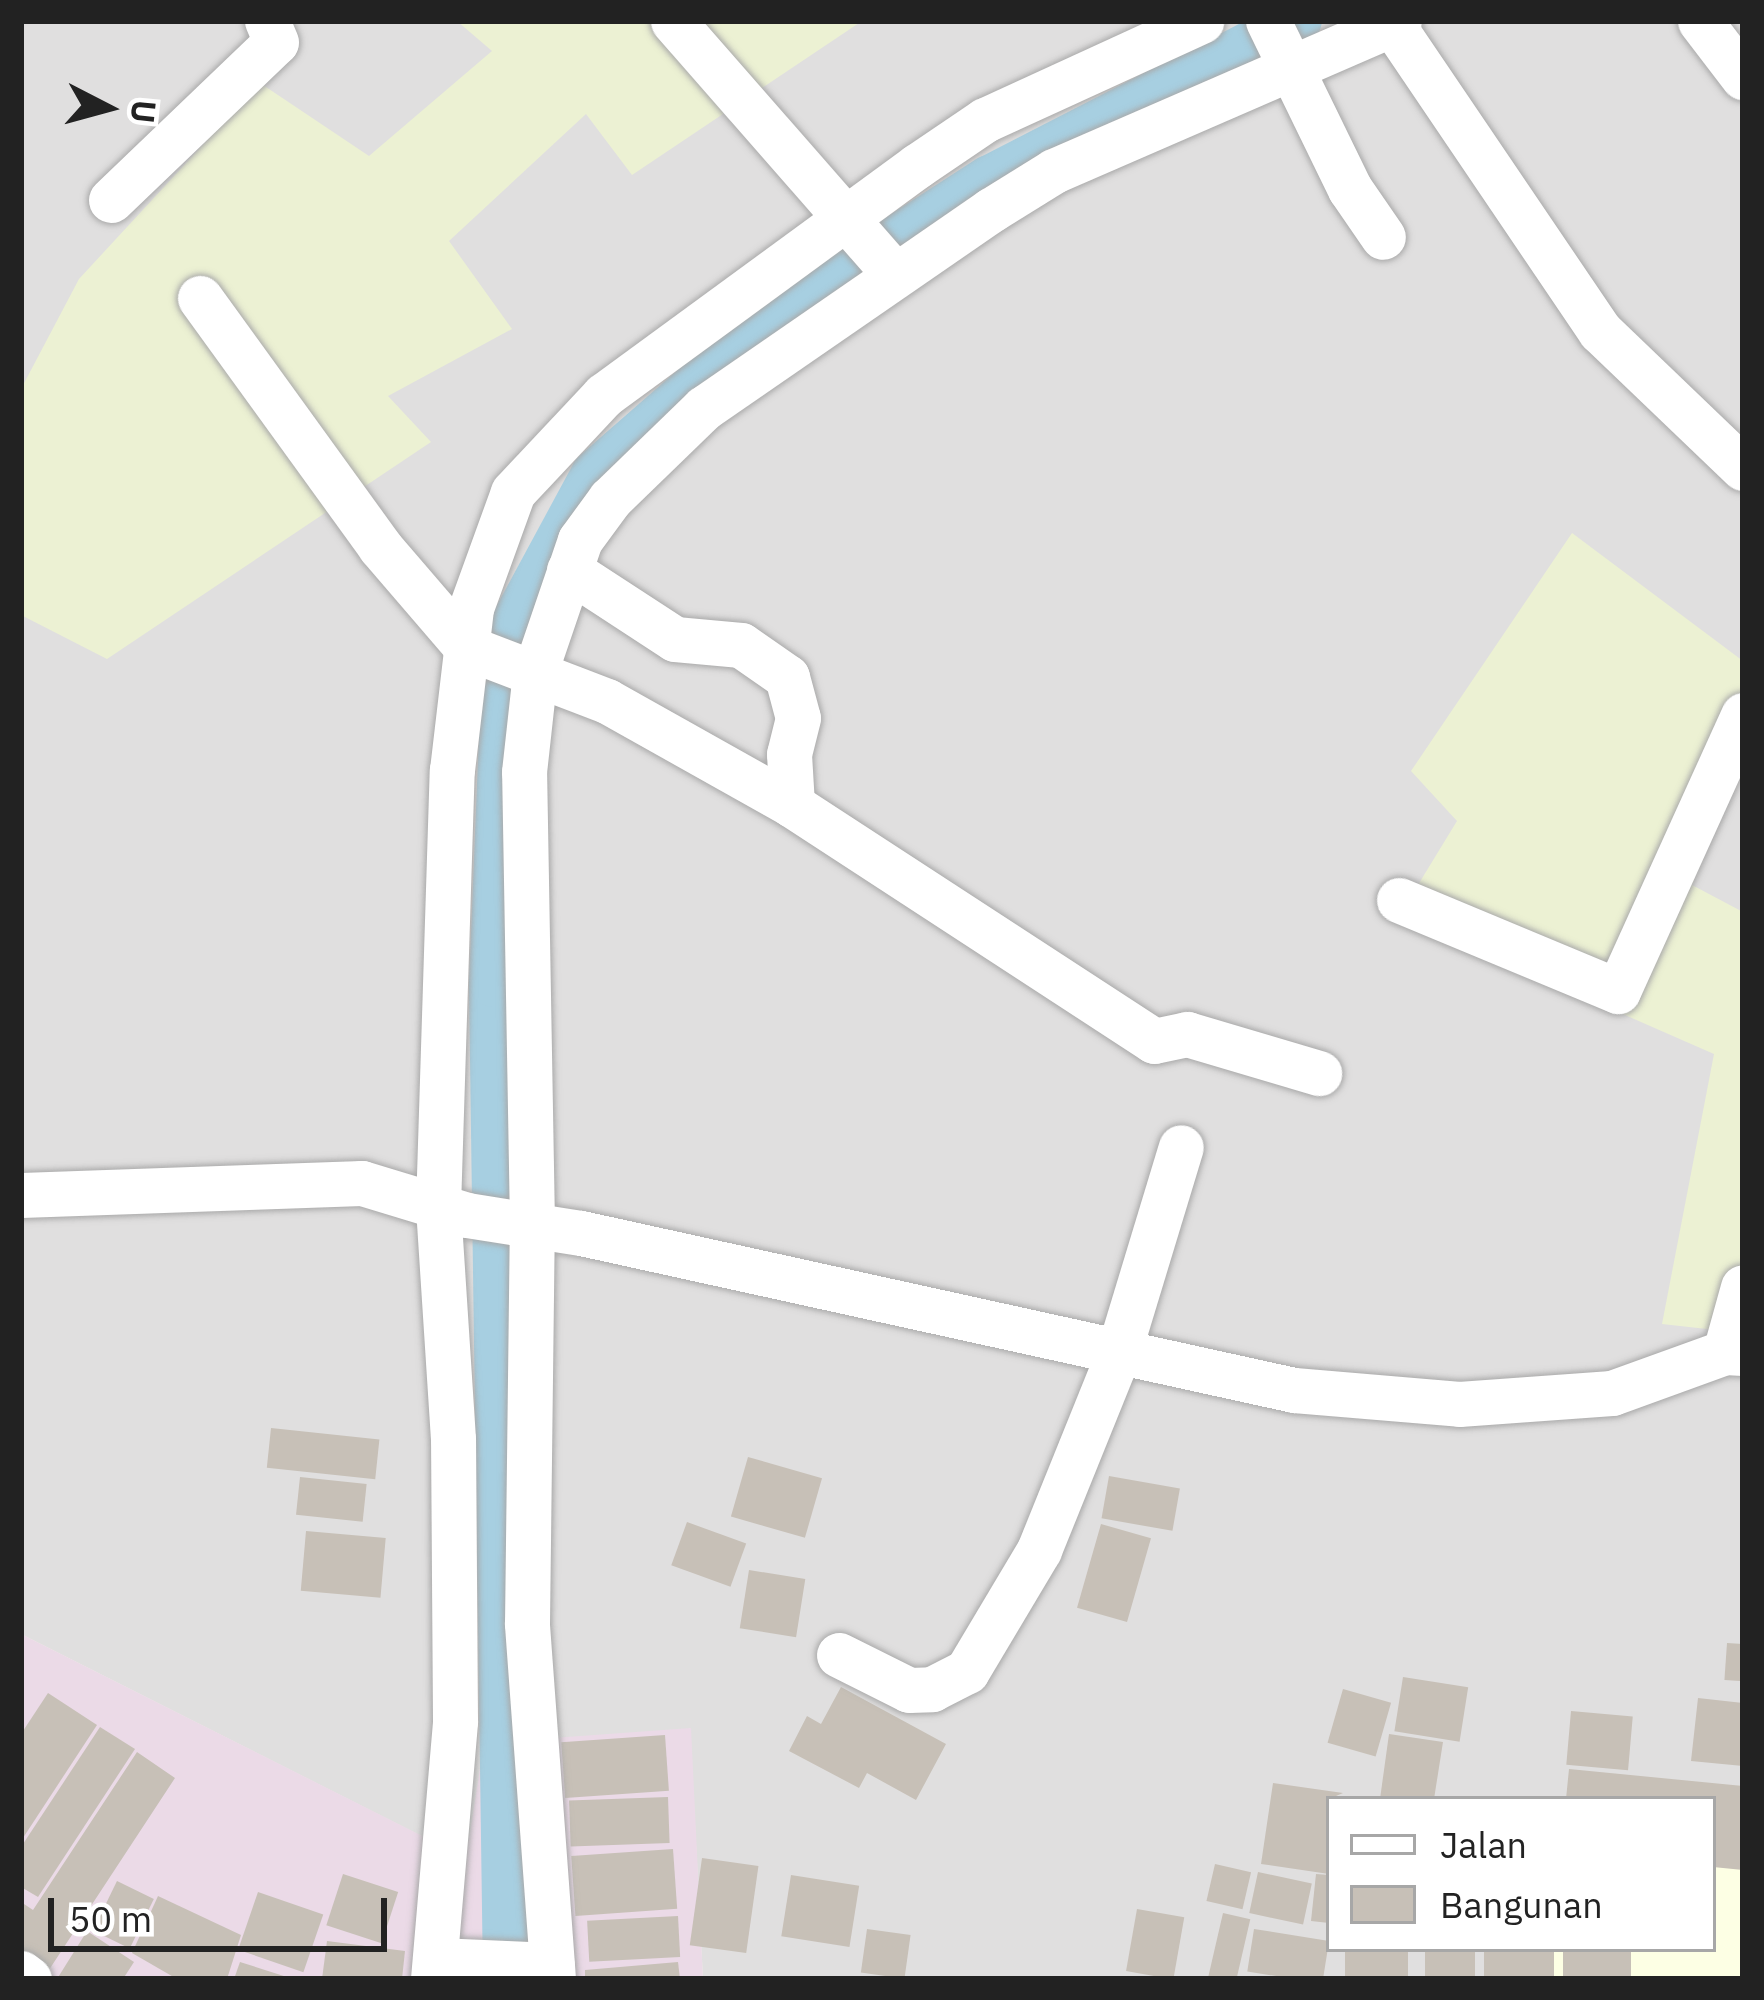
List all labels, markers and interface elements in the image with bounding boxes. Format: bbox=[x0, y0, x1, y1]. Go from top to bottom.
north arrow bbox=[48, 48, 168, 168]
text: U bbox=[122, 98, 167, 125]
legend bbox=[1326, 1796, 1716, 1952]
text: Jalan bbox=[1440, 1821, 1527, 1868]
scale bar bbox=[54, 1874, 393, 1948]
text: Bangunan bbox=[1440, 1881, 1603, 1928]
text: 50 m bbox=[69, 1895, 152, 1942]

